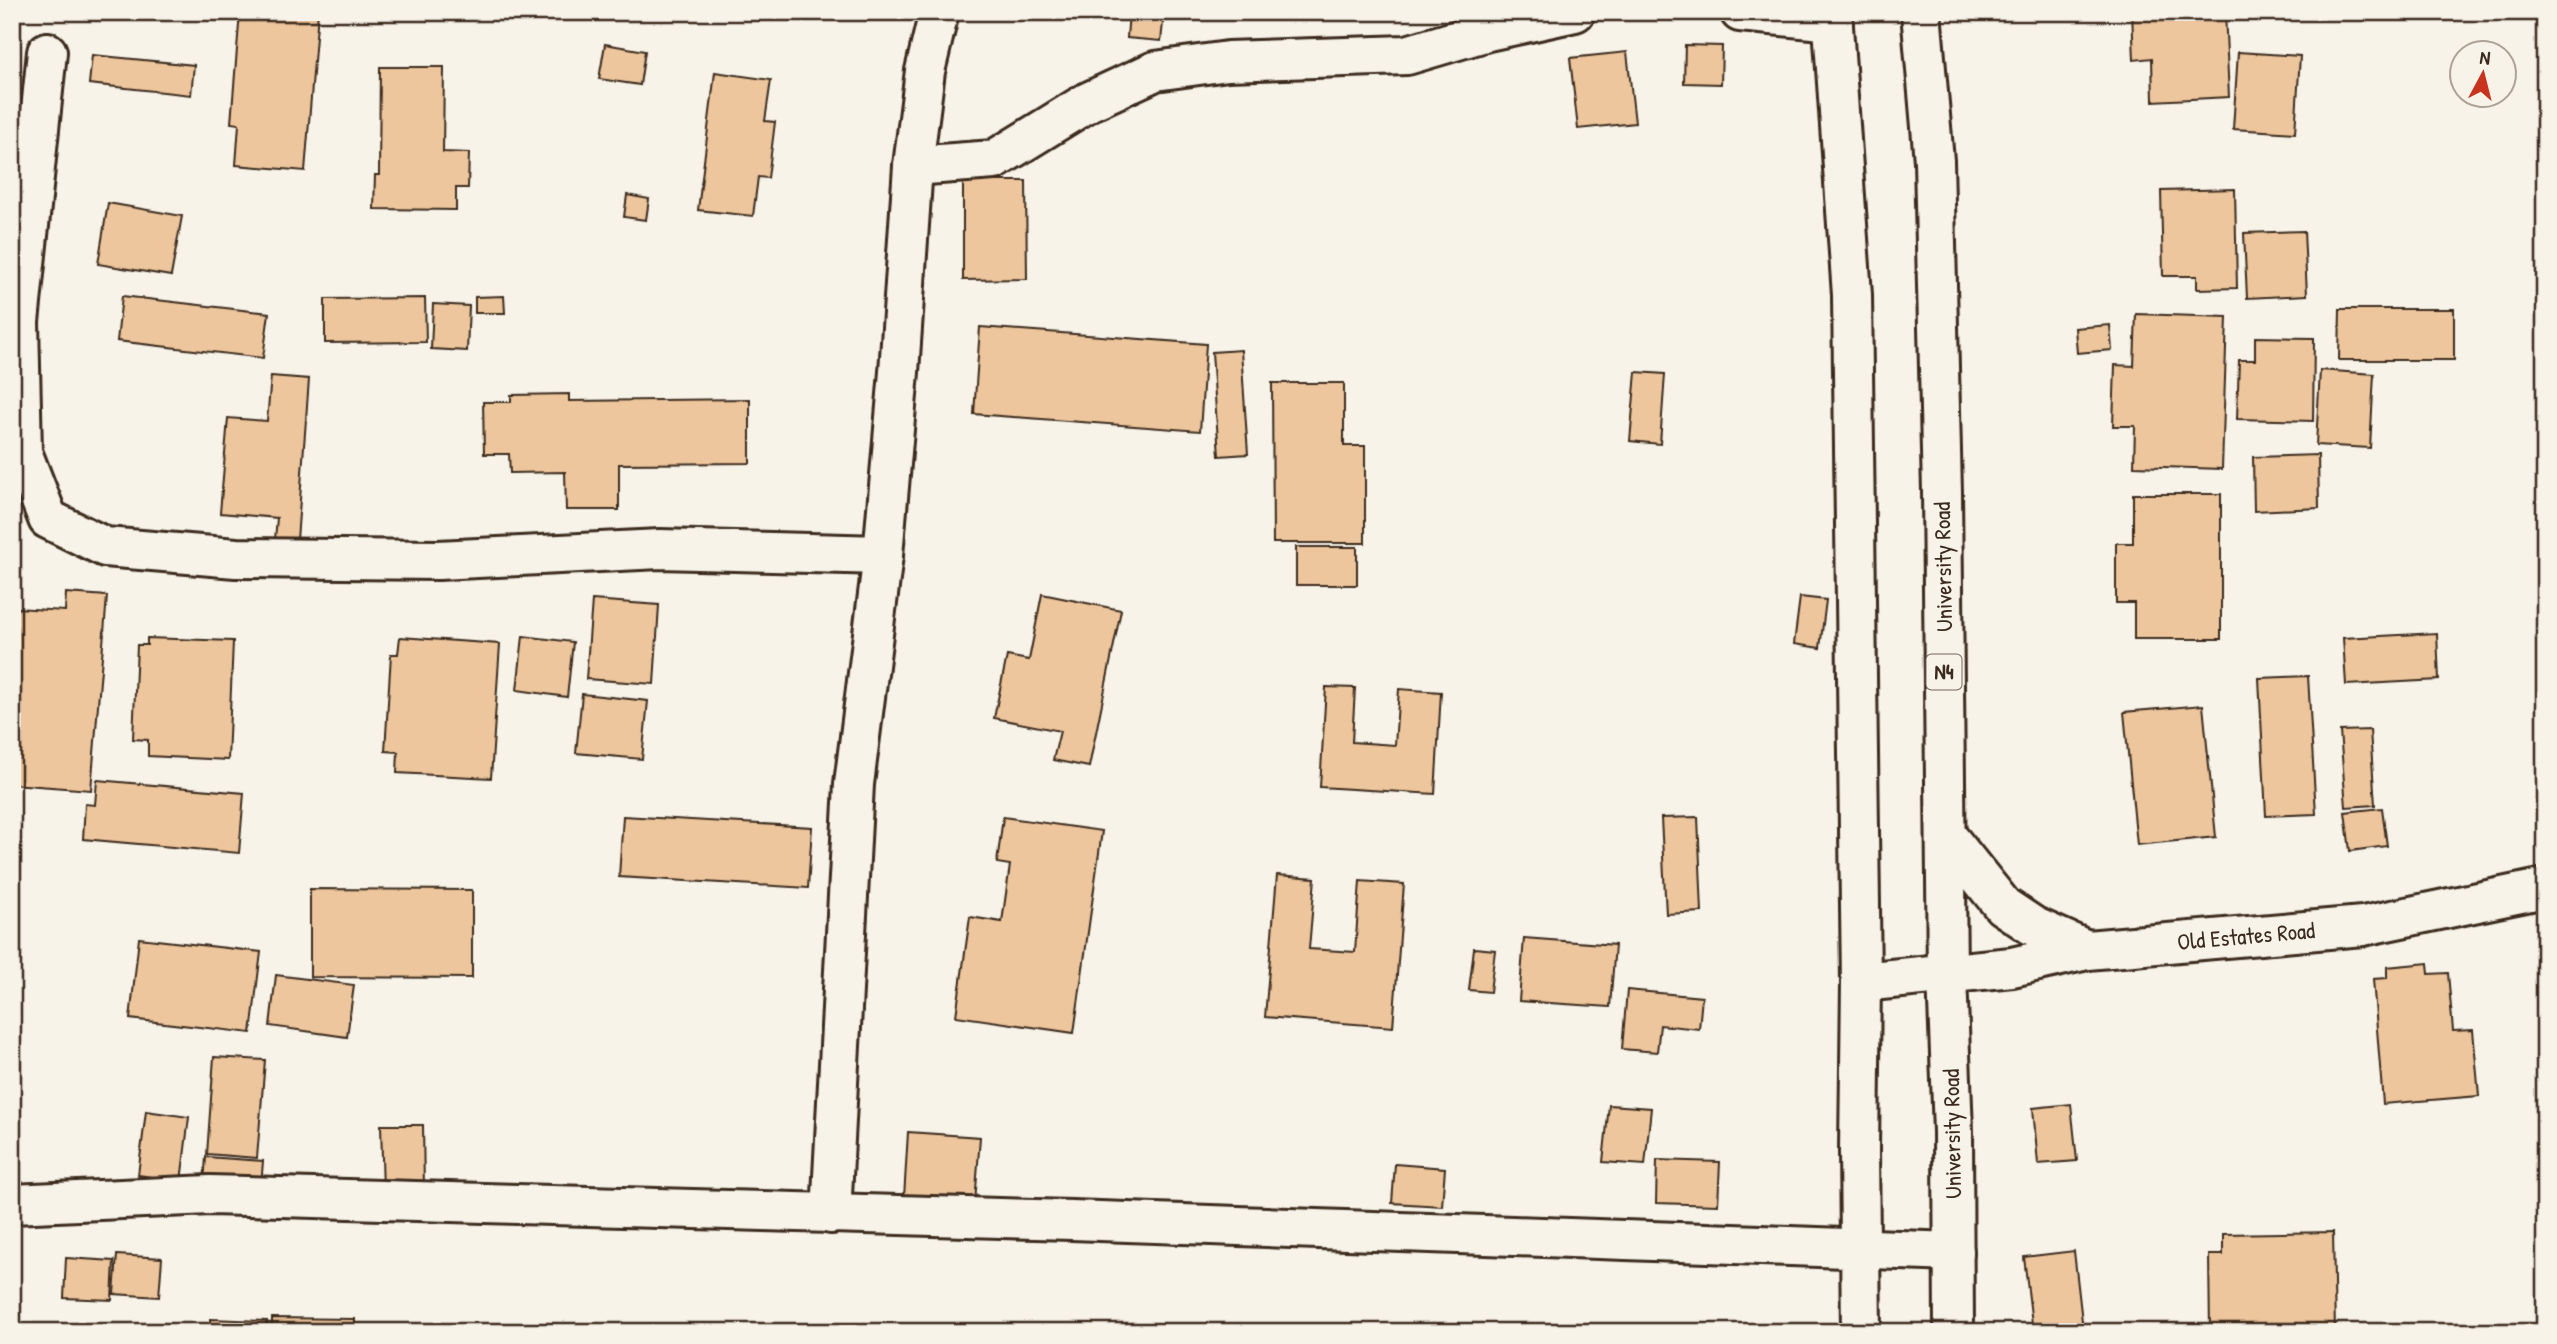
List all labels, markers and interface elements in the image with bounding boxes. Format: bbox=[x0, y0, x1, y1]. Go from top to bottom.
north arrow bbox=[2448, 38, 2518, 108]
text: N bbox=[2478, 44, 2492, 71]
street label: University Road bbox=[1926, 502, 1959, 632]
road number: N4 bbox=[1926, 654, 1962, 690]
street label: Old Estates Road bbox=[2176, 914, 2316, 957]
street label: University Road bbox=[1935, 1069, 1968, 1199]

